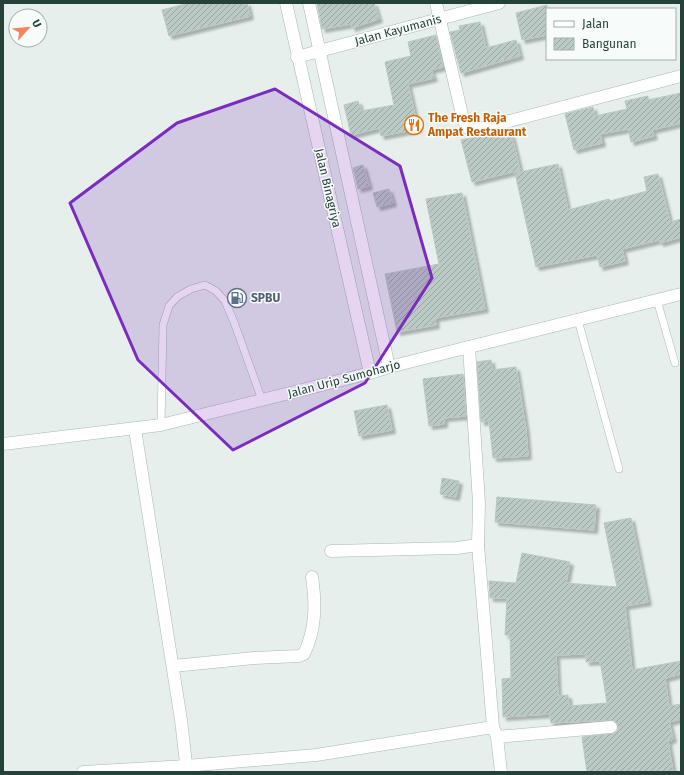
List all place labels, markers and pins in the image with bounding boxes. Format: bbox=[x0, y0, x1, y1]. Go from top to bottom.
place label: The Fresh Raja Ampat Restaurant bbox=[427, 111, 527, 139]
restaurant icon: The Fresh Raja Ampat Restaurant bbox=[403, 114, 425, 136]
fuel station icon: SPBU bbox=[226, 287, 248, 309]
place label: SPBU bbox=[251, 291, 280, 305]

